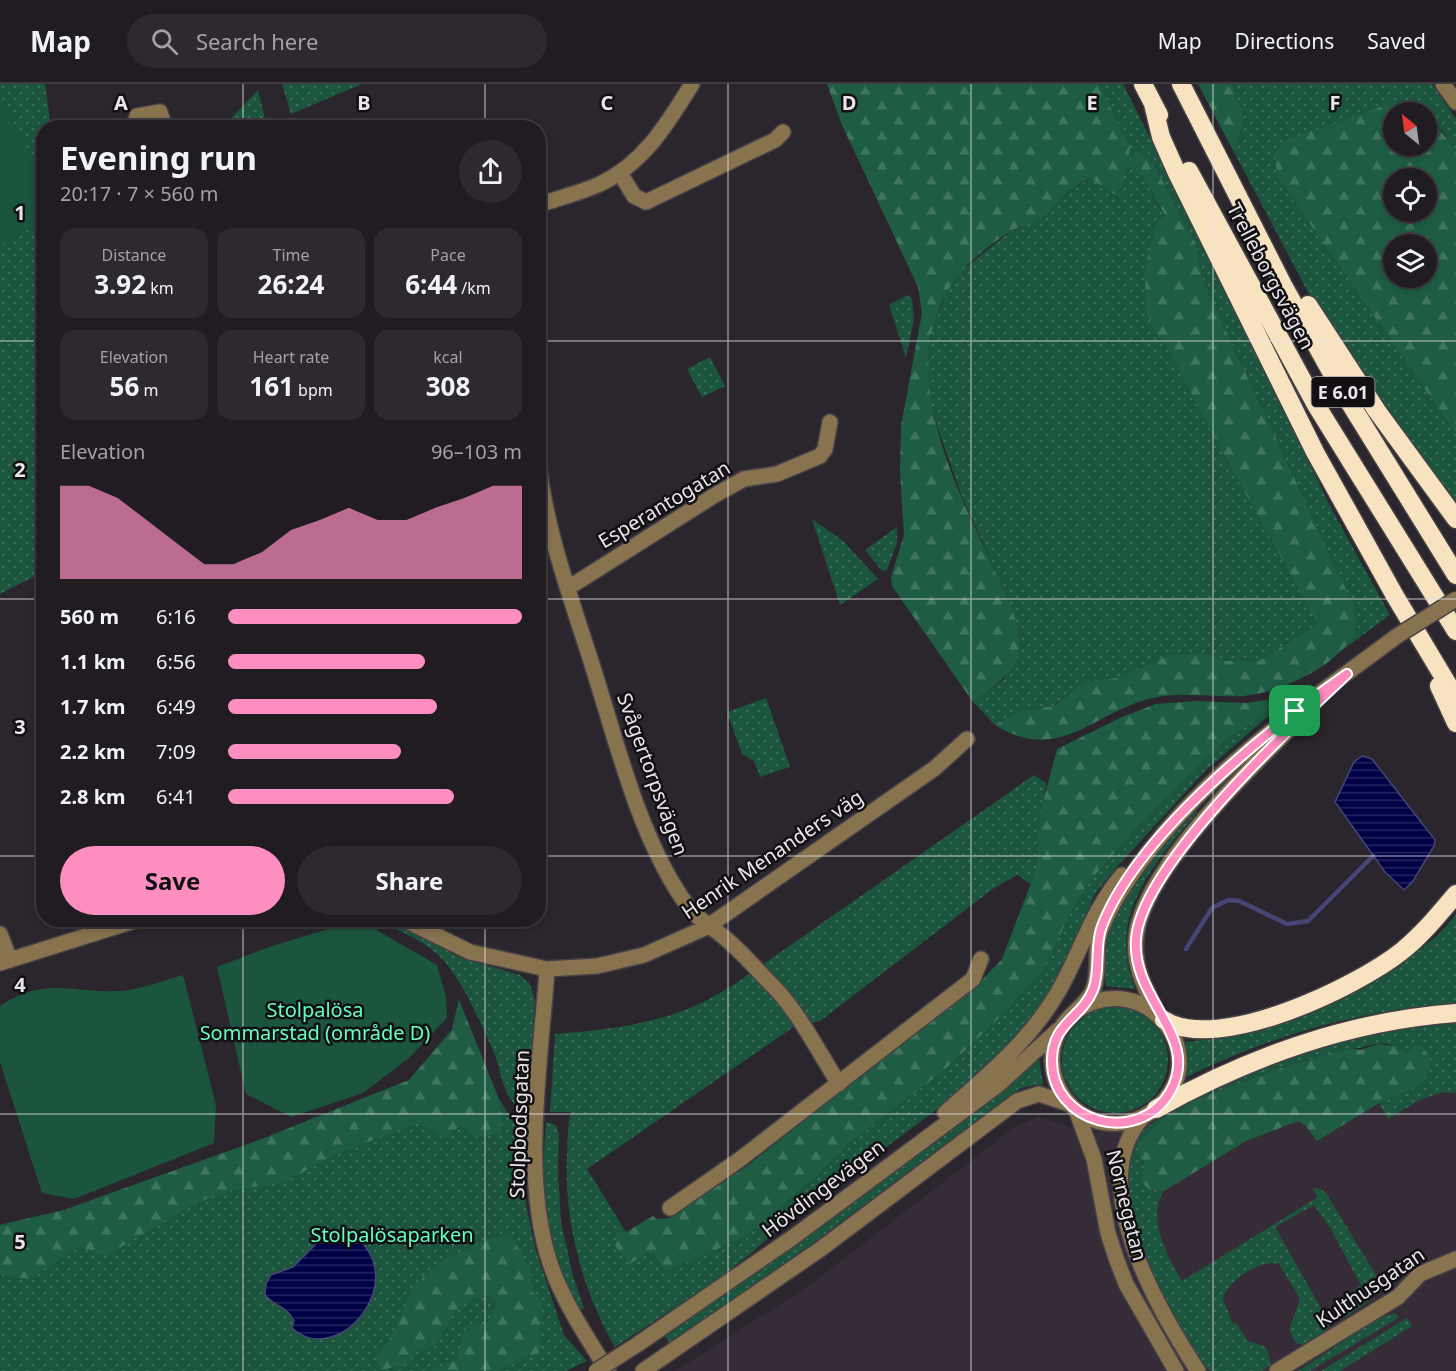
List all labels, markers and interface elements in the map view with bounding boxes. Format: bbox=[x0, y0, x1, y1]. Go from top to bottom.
search box bbox=[127, 14, 547, 68]
text: Map bbox=[30, 22, 91, 60]
icon: search bbox=[148, 25, 181, 58]
text: Search here bbox=[196, 26, 318, 56]
text: Map bbox=[1158, 27, 1202, 55]
text: Directions bbox=[1235, 27, 1334, 55]
text: Saved bbox=[1367, 27, 1426, 55]
text: A bbox=[114, 89, 128, 116]
text: B bbox=[357, 89, 371, 116]
text: C bbox=[601, 89, 614, 116]
text: D bbox=[842, 89, 856, 116]
text: E bbox=[1086, 89, 1098, 116]
text: F bbox=[1330, 89, 1340, 116]
north arrow bbox=[1383, 102, 1437, 156]
map controls bbox=[1383, 102, 1437, 288]
text: Evening run bbox=[60, 135, 257, 180]
button: share bbox=[459, 140, 522, 203]
button: locate bbox=[1383, 168, 1437, 222]
text: 20:17 · 7 × 560 m bbox=[60, 180, 218, 207]
street label: Trelleborgsvägen bbox=[1221, 198, 1321, 354]
text: 1 bbox=[14, 199, 26, 226]
button: layers bbox=[1383, 234, 1437, 288]
text: Distance bbox=[102, 244, 166, 266]
text: Time bbox=[272, 244, 310, 266]
text: Pace bbox=[430, 244, 466, 266]
text: 3.92 bbox=[94, 266, 146, 302]
text: 26:24 bbox=[258, 266, 324, 302]
text: 6:44 bbox=[405, 266, 457, 302]
text: km bbox=[146, 277, 174, 299]
text: /km bbox=[457, 277, 491, 299]
text: Elevation bbox=[100, 346, 168, 368]
text: Heart rate bbox=[253, 346, 329, 368]
text: kcal bbox=[433, 346, 463, 368]
text: 56 bbox=[110, 368, 139, 404]
text: 161 bbox=[249, 368, 294, 404]
text: 308 bbox=[426, 368, 470, 404]
road number: E 6.01 bbox=[1312, 377, 1374, 407]
text: m bbox=[139, 379, 158, 401]
text: bpm bbox=[294, 379, 333, 401]
text: Elevation bbox=[60, 438, 145, 465]
text: 96–103 m bbox=[431, 438, 522, 465]
street label: Esperantogatan bbox=[593, 454, 735, 554]
text: 2 bbox=[14, 456, 26, 483]
text: 560 m bbox=[60, 603, 119, 630]
text: 6:16 bbox=[156, 603, 196, 630]
text: 1.1 km bbox=[60, 648, 126, 675]
text: 6:56 bbox=[156, 648, 196, 675]
pin bbox=[1269, 685, 1320, 736]
street label: Svågertorpsvägen bbox=[611, 689, 695, 859]
text: 1.7 km bbox=[60, 693, 126, 720]
text: 6:49 bbox=[156, 693, 196, 720]
icon: arrive bbox=[1278, 694, 1311, 727]
text: 3 bbox=[14, 713, 26, 740]
text: 2.2 km bbox=[60, 738, 126, 765]
text: 7:09 bbox=[156, 738, 196, 765]
text: 2.8 km bbox=[60, 783, 126, 810]
text: 6:41 bbox=[156, 783, 196, 810]
street label: Henrik Menanders väg bbox=[676, 783, 868, 925]
button: Save bbox=[60, 846, 285, 915]
button: Share bbox=[297, 846, 522, 915]
text: 4 bbox=[14, 971, 26, 998]
park label: Stolpalösa Sommarstad (område D) bbox=[200, 996, 430, 1046]
street label: Stolpbodsgatan bbox=[503, 1049, 535, 1199]
street label: Hövdingevägen bbox=[756, 1133, 890, 1243]
street label: Nornegatan bbox=[1100, 1147, 1154, 1263]
park label: Stolpalösaparken bbox=[310, 1221, 474, 1248]
text: 5 bbox=[14, 1228, 26, 1255]
street label: Kulthusgatan bbox=[1310, 1241, 1430, 1333]

